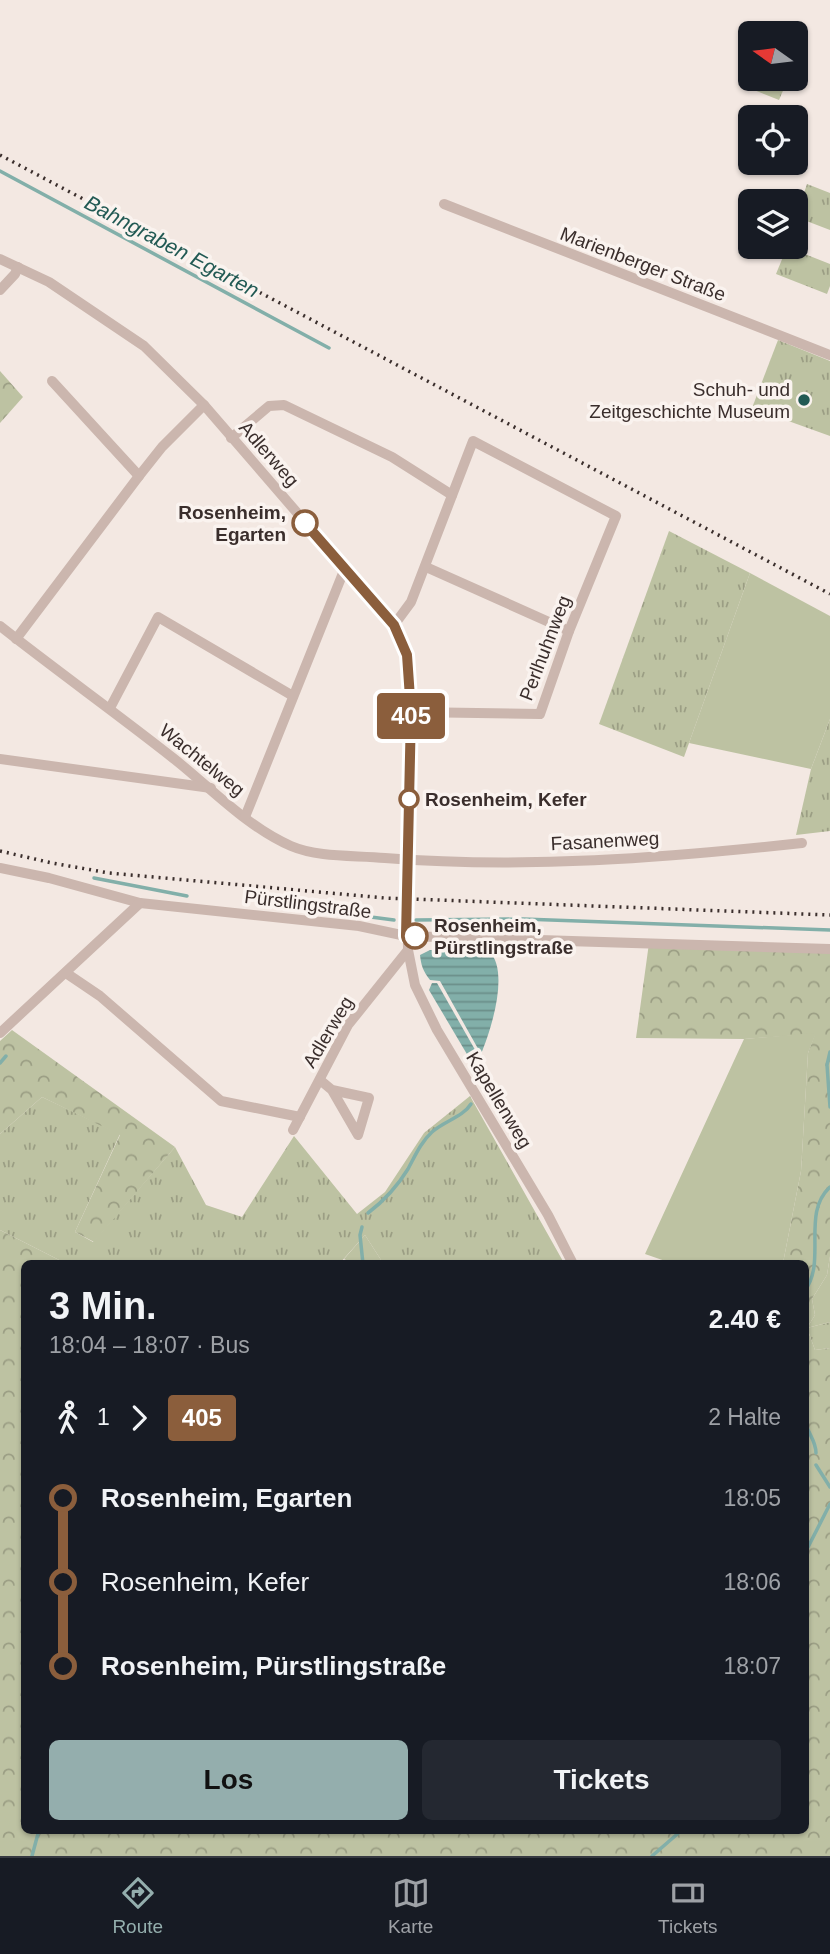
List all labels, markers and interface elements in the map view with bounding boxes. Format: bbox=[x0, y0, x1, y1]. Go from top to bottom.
north arrow bbox=[738, 21, 808, 91]
map controls bbox=[738, 21, 808, 259]
button: locate bbox=[738, 105, 808, 175]
button: layers bbox=[738, 189, 808, 259]
water label: Bahngraben Egarten bbox=[81, 190, 263, 302]
street label: Marienberger Straße bbox=[557, 223, 729, 305]
place label: Schuh- und Zeitgeschichte Museum bbox=[589, 379, 790, 422]
marker: Schuh- und Zeitgeschichte Museum bbox=[796, 392, 812, 408]
street label: Adlerweg bbox=[235, 417, 303, 491]
place label: Rosenheim, Egarten bbox=[178, 502, 286, 545]
marker: Rosenheim, Egarten bbox=[292, 510, 318, 536]
street label: Perlhuhnweg bbox=[515, 592, 575, 704]
line badge: 405 bbox=[371, 693, 451, 739]
text: 405 bbox=[391, 702, 431, 729]
street label: Wachtelweg bbox=[155, 719, 249, 801]
marker: Rosenheim, Kefer bbox=[399, 789, 419, 809]
place label: Rosenheim, Kefer bbox=[425, 789, 587, 810]
street label: Fasanenweg bbox=[550, 828, 660, 854]
street label: Pürstlingstraße bbox=[243, 886, 373, 922]
place label: Rosenheim, Pürstlingstraße bbox=[434, 915, 573, 958]
marker: Rosenheim, Pürstlingstraße bbox=[402, 923, 428, 949]
street label: Adlerweg bbox=[299, 993, 357, 1071]
street label: Kapellenweg bbox=[462, 1048, 536, 1152]
text: 3 Min. bbox=[49, 1285, 157, 1327]
text: 2.40 € bbox=[709, 1304, 781, 1334]
text: 18:04 – 18:07 · Bus bbox=[49, 1332, 250, 1358]
icon: walk bbox=[49, 1399, 87, 1437]
icon: forward bbox=[120, 1399, 158, 1437]
text: 1 bbox=[97, 1404, 110, 1430]
text: 405 bbox=[182, 1404, 222, 1431]
text: 2 Halte bbox=[708, 1404, 781, 1430]
text: Rosenheim, Egarten bbox=[101, 1483, 352, 1513]
text: 18:05 bbox=[723, 1485, 781, 1511]
text: Rosenheim, Kefer bbox=[101, 1567, 309, 1597]
text: 18:06 bbox=[723, 1569, 781, 1595]
text: Rosenheim, Pürstlingstraße bbox=[101, 1651, 446, 1681]
text: 18:07 bbox=[723, 1653, 781, 1679]
button: Los bbox=[49, 1740, 408, 1820]
button: Tickets bbox=[422, 1740, 781, 1820]
tab: Route bbox=[112, 1874, 163, 1938]
tab: Karte bbox=[388, 1874, 433, 1938]
tab: Tickets bbox=[658, 1874, 718, 1938]

